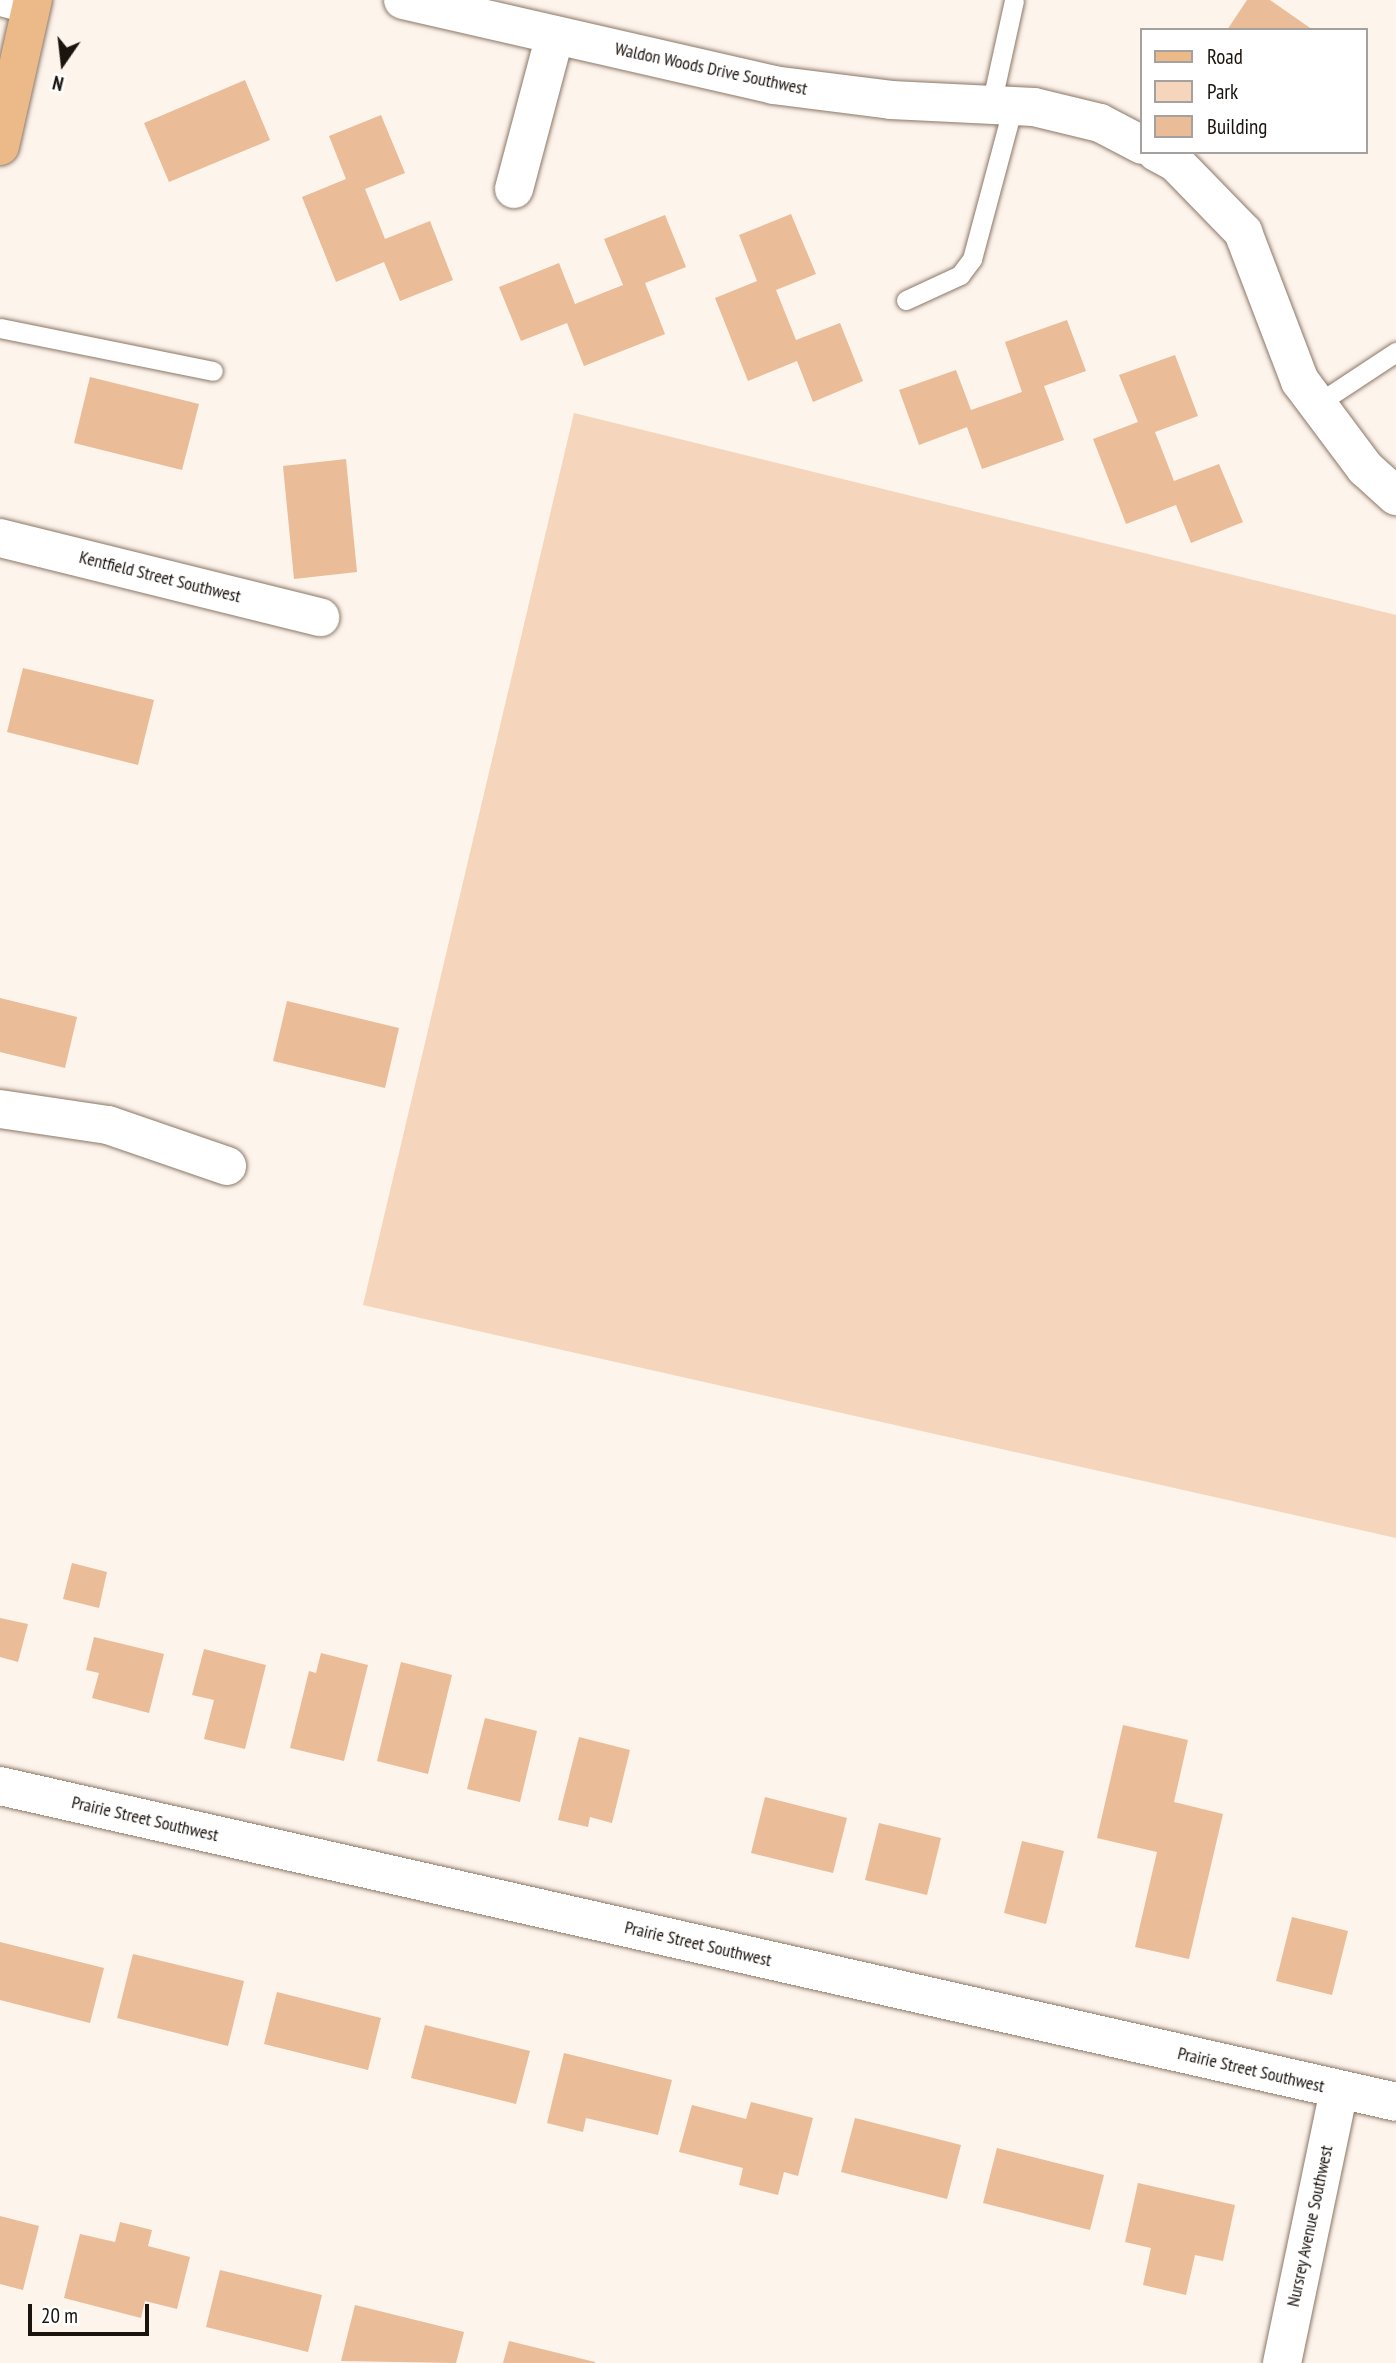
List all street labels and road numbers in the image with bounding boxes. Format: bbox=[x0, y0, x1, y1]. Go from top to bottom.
street label: Waldon Woods Drive Southwest bbox=[613, 38, 809, 100]
street label: Kentfield Street Southwest bbox=[77, 546, 243, 608]
street label: Prairie Street Southwest bbox=[70, 1792, 220, 1846]
street label: Prairie Street Southwest bbox=[623, 1917, 773, 1971]
street label: Prairie Street Southwest bbox=[1176, 2043, 1326, 2097]
street label: Nursrey Avenue Southwest bbox=[1282, 2143, 1338, 2309]

